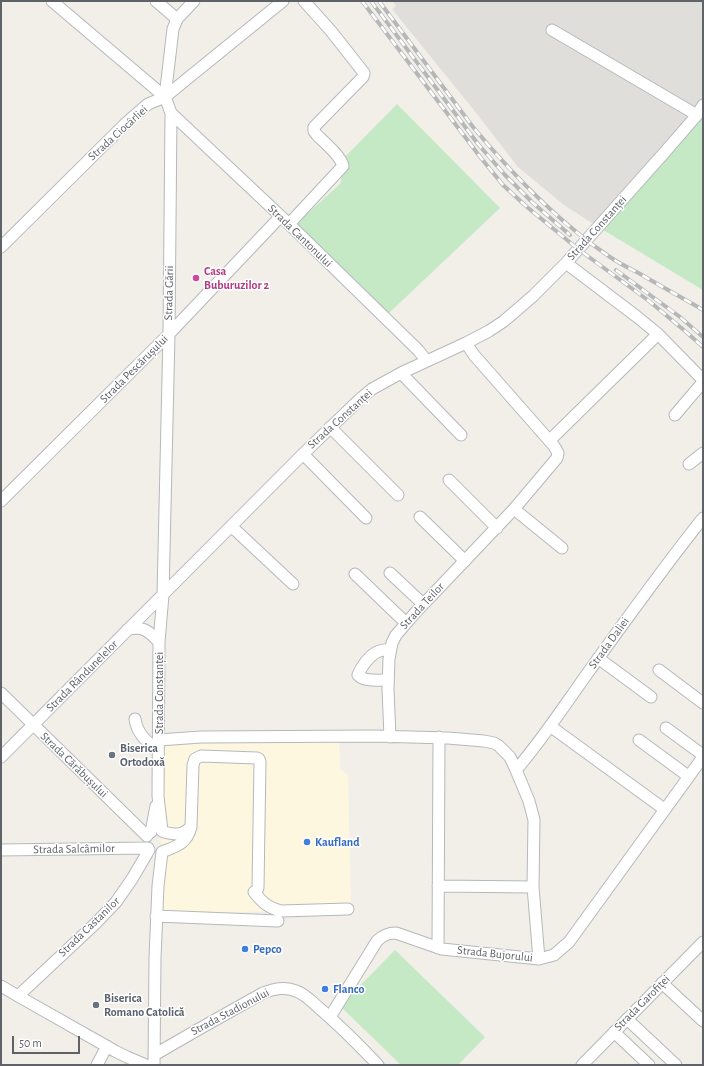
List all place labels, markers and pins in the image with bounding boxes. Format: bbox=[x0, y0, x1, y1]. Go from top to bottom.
place label: Casa Buburuzilor 2 bbox=[204, 264, 269, 292]
marker: Casa Buburuzilor 2 bbox=[191, 273, 201, 283]
place label: Biserica Ortodoxă bbox=[120, 741, 165, 769]
marker: Biserica Ortodoxă bbox=[107, 750, 117, 760]
place label: Kaufland bbox=[315, 835, 360, 849]
marker: Kaufland bbox=[302, 837, 312, 847]
place label: Pepco bbox=[253, 942, 282, 956]
marker: Pepco bbox=[240, 944, 250, 954]
place label: Flanco bbox=[333, 982, 364, 996]
marker: Flanco bbox=[320, 984, 330, 994]
place label: Biserica Romano Catolică bbox=[104, 991, 184, 1019]
marker: Biserica Romano Catolică bbox=[91, 1000, 101, 1010]

